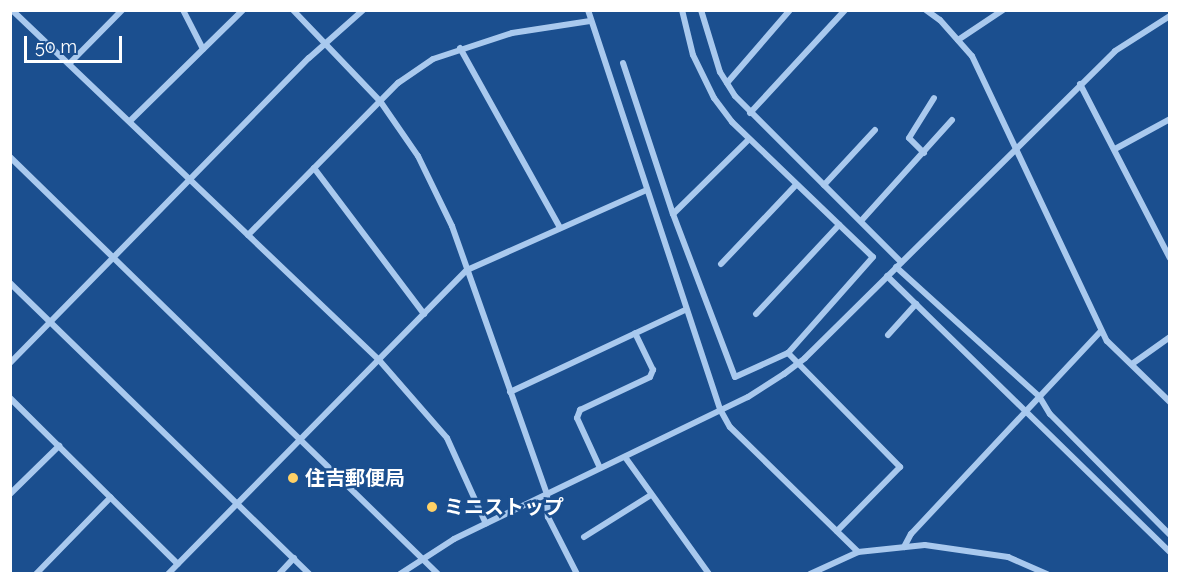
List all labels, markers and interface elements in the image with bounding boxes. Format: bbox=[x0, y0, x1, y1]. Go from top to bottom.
scale bar bbox=[27, 24, 124, 62]
text: 50 m bbox=[35, 36, 77, 57]
place label: 住吉郵便局 bbox=[305, 466, 405, 490]
marker: 住吉郵便局 bbox=[286, 471, 300, 485]
place label: ミニストップ bbox=[444, 495, 564, 519]
marker: ミニストップ bbox=[425, 500, 439, 514]

